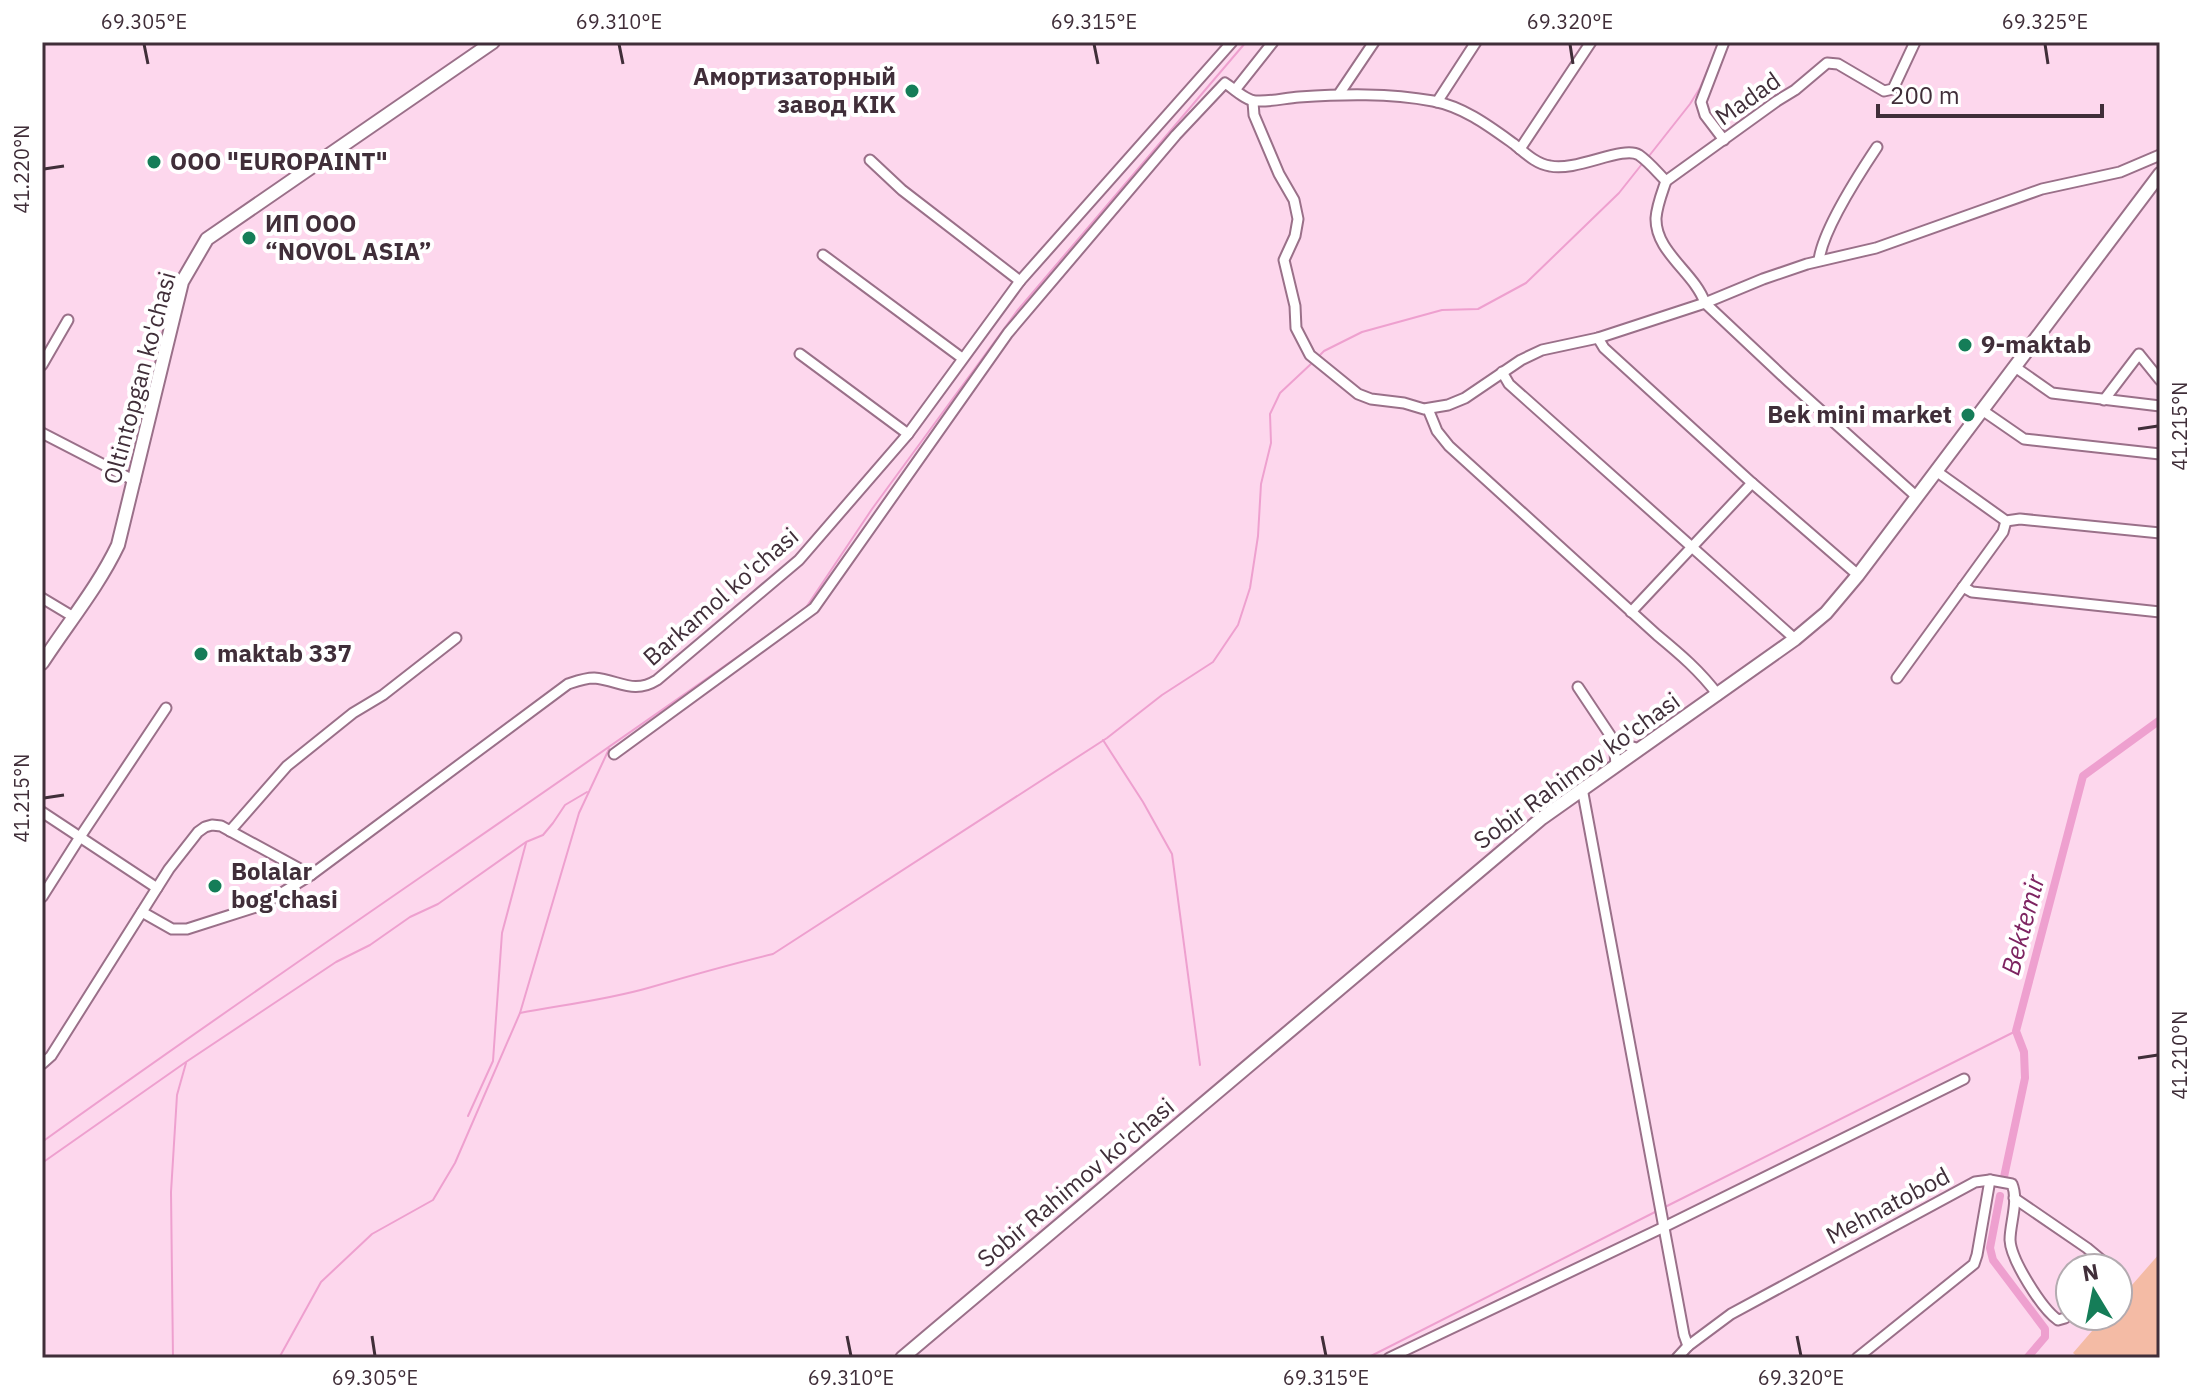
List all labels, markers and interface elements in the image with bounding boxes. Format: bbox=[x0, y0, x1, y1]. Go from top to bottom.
text: 69.305°E bbox=[101, 8, 187, 35]
text: 69.310°E bbox=[576, 8, 662, 35]
text: 69.315°E bbox=[1051, 8, 1137, 35]
text: 69.320°E bbox=[1527, 8, 1613, 35]
text: 69.325°E bbox=[2002, 8, 2088, 35]
place label: Амортизаторный завод KIK bbox=[693, 60, 896, 120]
street label: Madad bbox=[1708, 64, 1786, 132]
scale bar bbox=[1878, 68, 2102, 118]
text: 200 m bbox=[1890, 79, 1960, 111]
marker: Амортизаторный завод KIK bbox=[903, 82, 921, 100]
text: 41.220°N bbox=[8, 125, 35, 213]
place label: OOO "EUROPAINT" bbox=[170, 145, 388, 177]
marker: OOO "EUROPAINT" bbox=[145, 153, 163, 171]
place label: ИП ООО “NOVOL ASIA” bbox=[265, 207, 432, 267]
marker: ИП ООО “NOVOL ASIA” bbox=[240, 229, 258, 247]
street label: Oltintopgan ko'chasi bbox=[95, 268, 183, 487]
place label: 9-maktab bbox=[1981, 328, 2091, 360]
marker: 9-maktab bbox=[1956, 336, 1974, 354]
text: 41.215°N bbox=[2166, 382, 2193, 470]
place label: Bek mini market bbox=[1767, 398, 1952, 430]
marker: Bek mini market bbox=[1959, 406, 1977, 424]
street label: Barkamol ko'chasi bbox=[636, 520, 805, 673]
place label: maktab 337 bbox=[217, 637, 352, 669]
marker: maktab 337 bbox=[192, 645, 210, 663]
street label: Sobir Rahimov ko'chasi bbox=[1467, 684, 1686, 856]
text: 41.215°N bbox=[8, 754, 35, 842]
place label: Bolalar bog'chasi bbox=[231, 855, 338, 915]
water label: Bektemir bbox=[1992, 869, 2052, 979]
marker: Bolalar bog'chasi bbox=[206, 877, 224, 895]
text: 41.210°N bbox=[2166, 1011, 2193, 1099]
street label: Sobir Rahimov ko'chasi bbox=[970, 1090, 1181, 1274]
street label: Mehnatobod bbox=[1820, 1159, 1955, 1251]
north arrow bbox=[2054, 1252, 2134, 1332]
text: N bbox=[2080, 1256, 2101, 1287]
text: 69.305°E bbox=[332, 1364, 418, 1391]
text: 69.310°E bbox=[808, 1364, 894, 1391]
text: 69.315°E bbox=[1283, 1364, 1369, 1391]
text: 69.320°E bbox=[1758, 1364, 1844, 1391]

